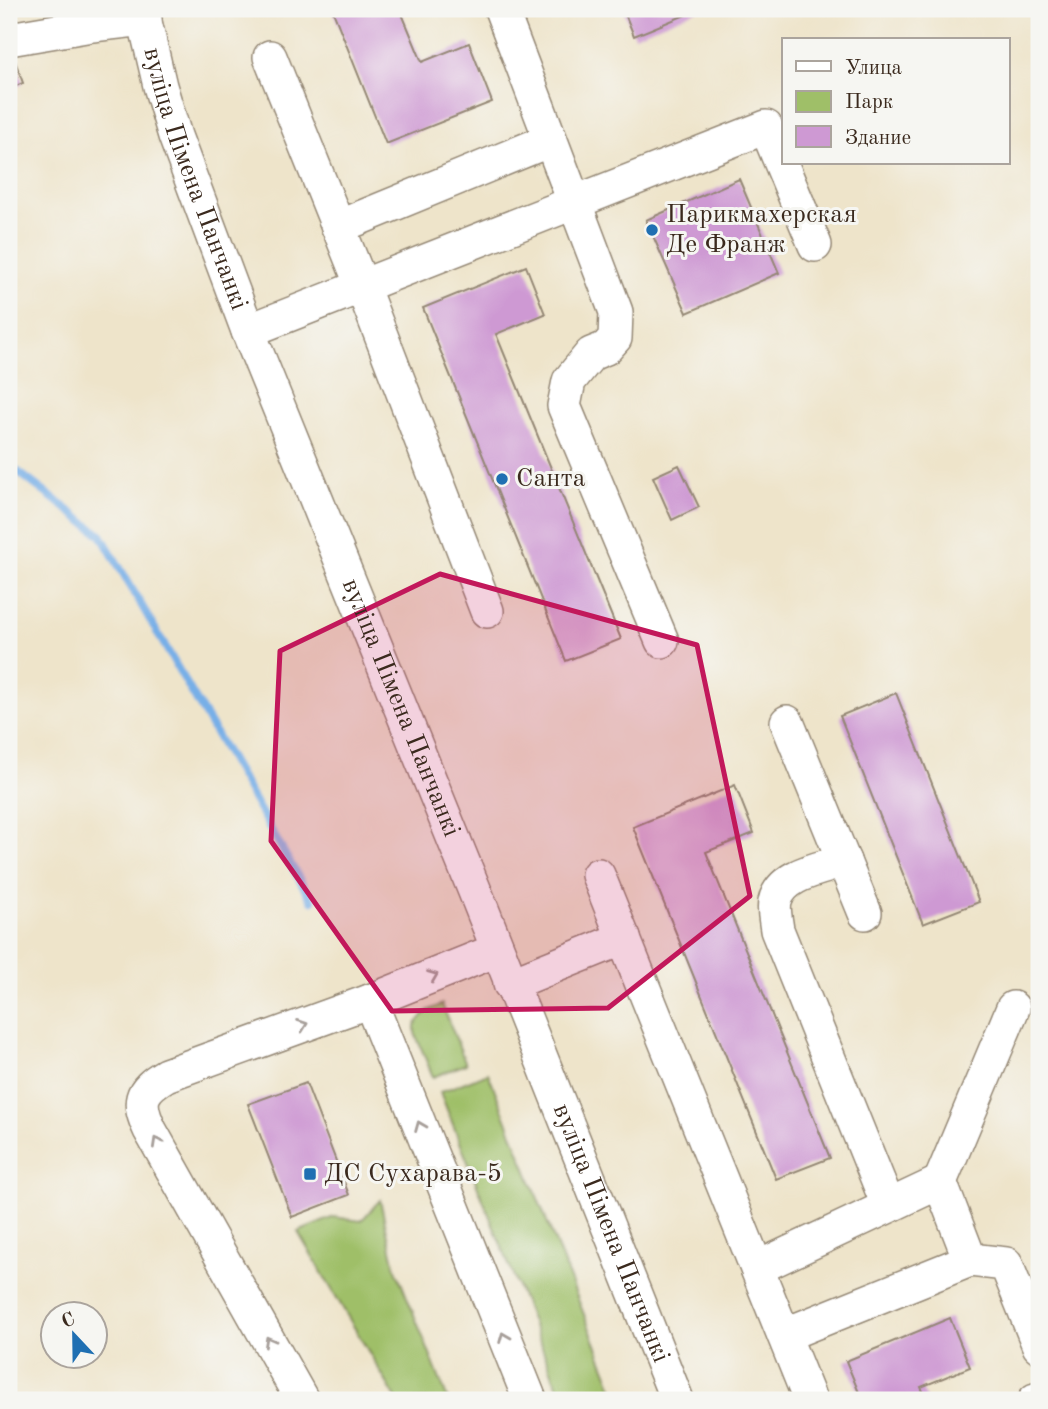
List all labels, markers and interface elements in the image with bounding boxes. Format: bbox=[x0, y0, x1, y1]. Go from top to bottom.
legend bbox=[782, 38, 1010, 164]
street label: вуліца Пімена Панчанкі bbox=[138, 45, 252, 314]
text: Улица bbox=[845, 58, 902, 79]
text: Парк bbox=[845, 92, 894, 113]
text: Здание bbox=[845, 128, 911, 149]
place label: Парикмахерская Де Франж bbox=[666, 202, 857, 258]
marker: Парикмахерская Де Франж bbox=[644, 222, 660, 238]
place label: Санта bbox=[516, 466, 586, 492]
marker: Санта bbox=[494, 471, 510, 487]
street label: вуліца Пімена Панчанкі bbox=[337, 575, 464, 841]
one-way arrow bbox=[426, 971, 438, 985]
one-way arrow bbox=[296, 1020, 308, 1034]
street label: вуліца Пімена Панчанкі bbox=[548, 1100, 674, 1366]
one-way arrow bbox=[414, 1120, 428, 1133]
one-way arrow bbox=[152, 1137, 165, 1150]
place label: ДС Сухарава-5 bbox=[324, 1161, 502, 1187]
marker: ДС Сухарава-5 bbox=[302, 1166, 318, 1182]
north arrow bbox=[38, 1300, 108, 1370]
text: С bbox=[59, 1310, 78, 1333]
one-way arrow bbox=[499, 1331, 513, 1343]
one-way arrow bbox=[264, 1335, 277, 1348]

